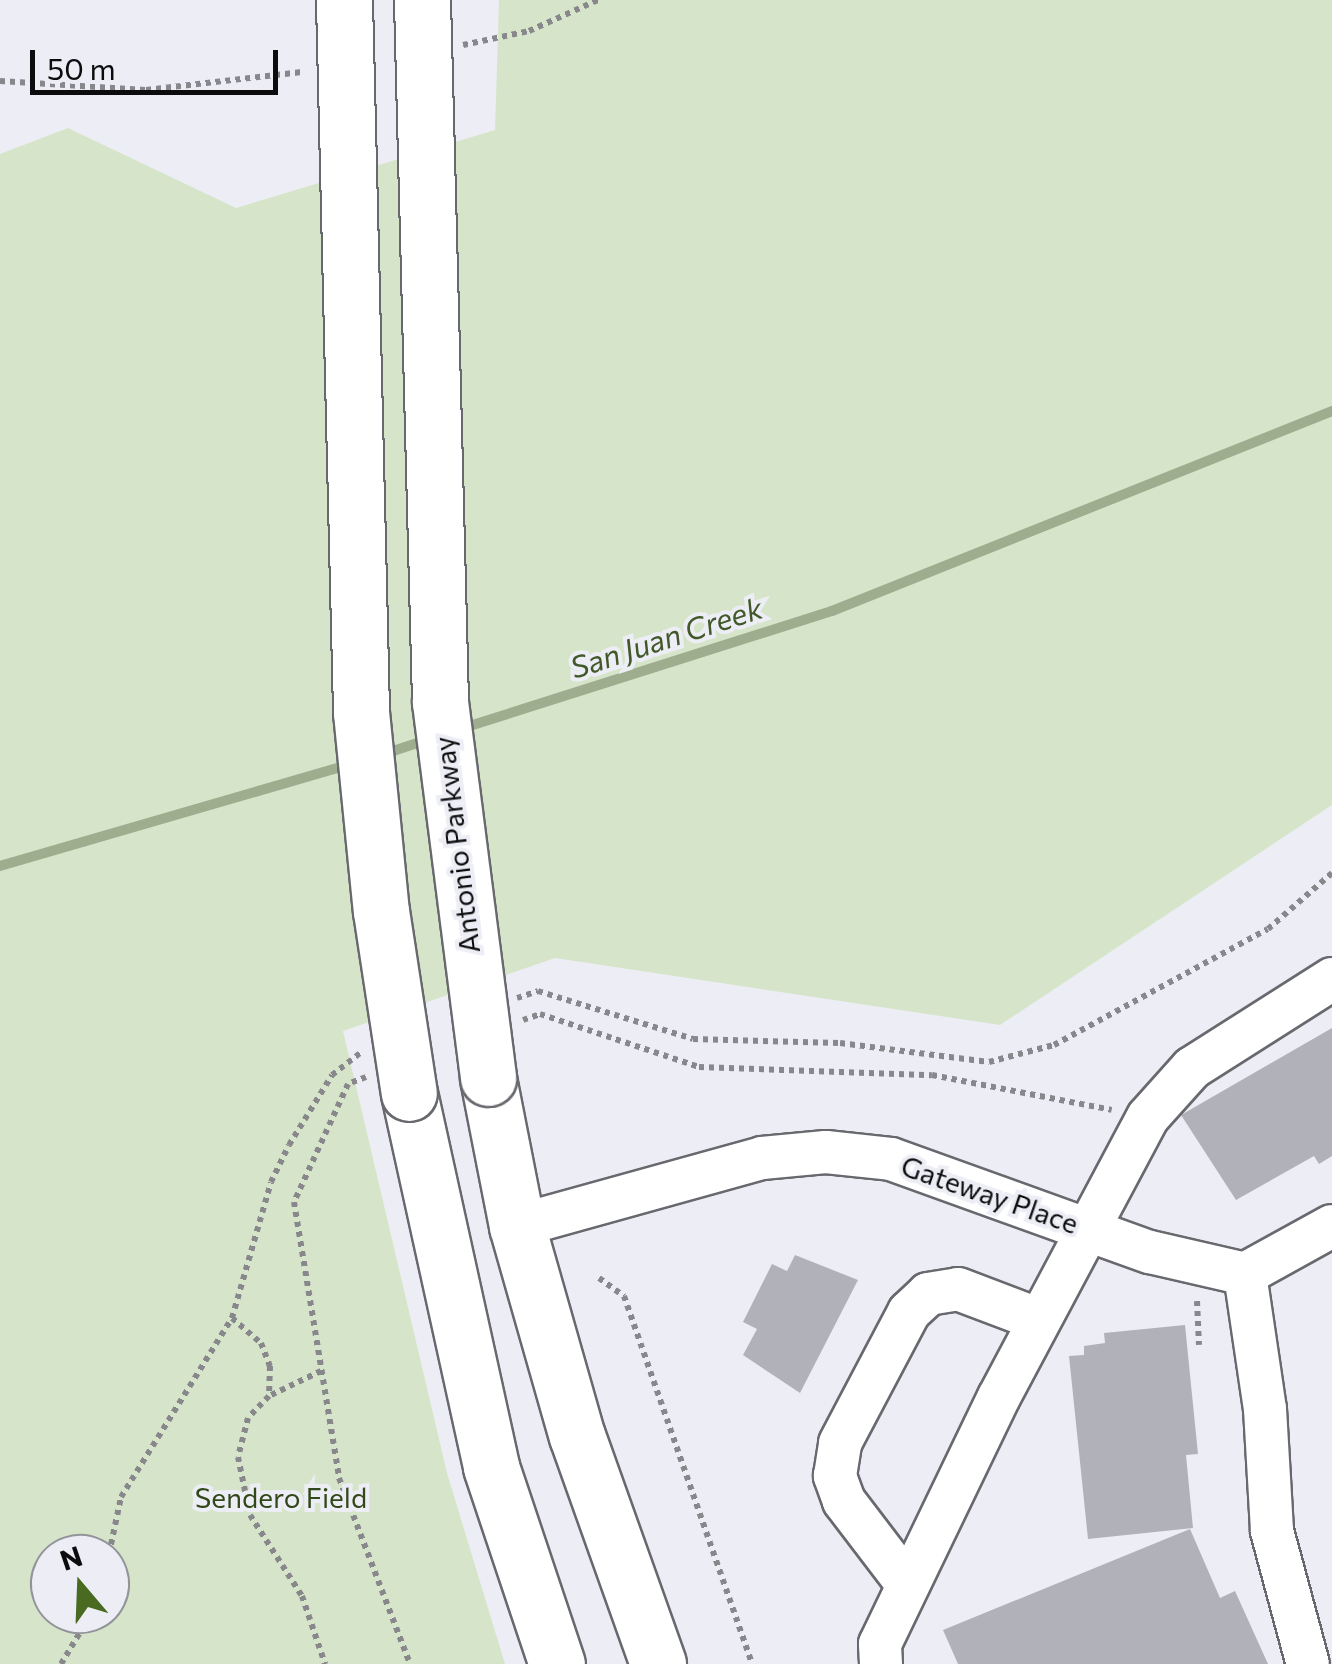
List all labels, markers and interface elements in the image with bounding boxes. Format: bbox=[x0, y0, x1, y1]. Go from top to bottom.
scale bar bbox=[35, 30, 282, 92]
text: 50 m bbox=[47, 49, 116, 86]
water label: San Juan Creek bbox=[565, 589, 767, 685]
street label: Antonio Parkway bbox=[426, 735, 486, 955]
street label: Gateway Place bbox=[897, 1148, 1083, 1240]
park label: Sendero Field bbox=[195, 1480, 367, 1514]
north arrow bbox=[30, 1534, 130, 1634]
text: N bbox=[55, 1538, 86, 1577]

